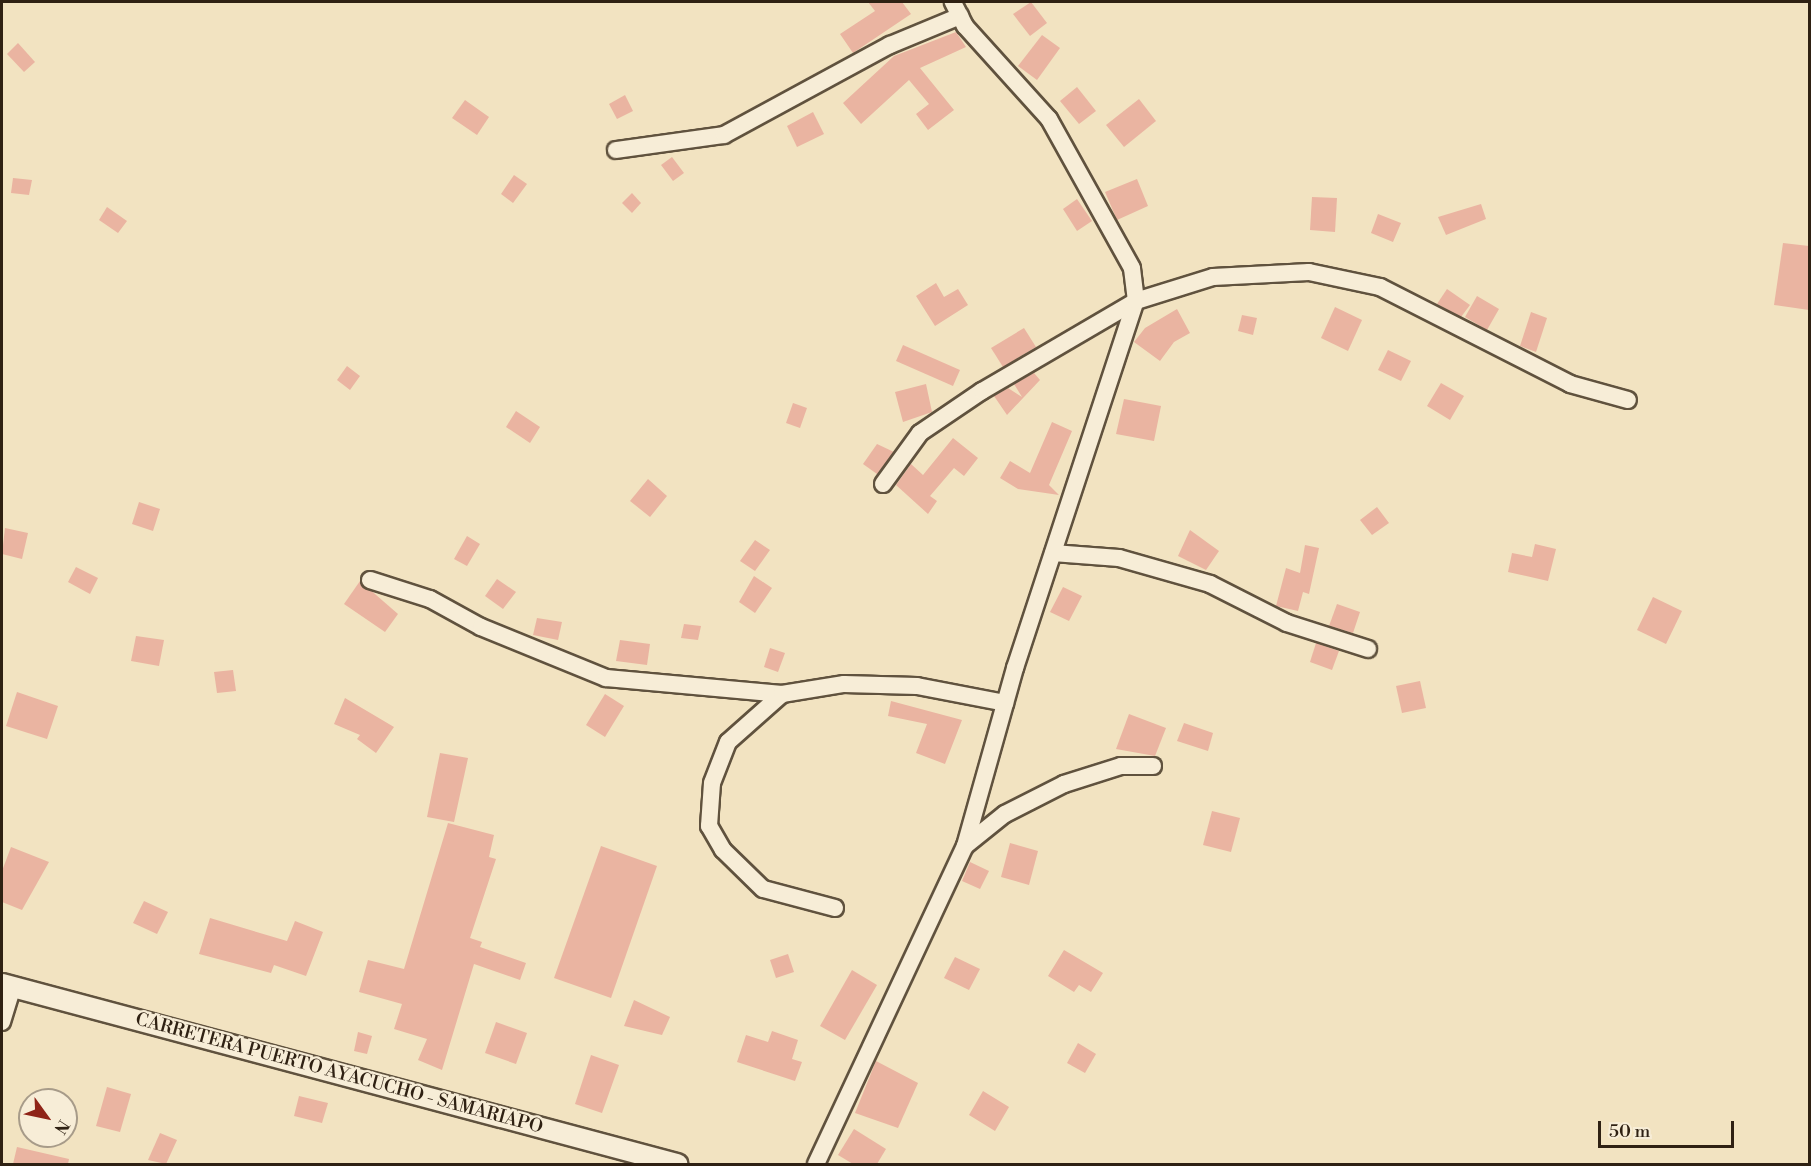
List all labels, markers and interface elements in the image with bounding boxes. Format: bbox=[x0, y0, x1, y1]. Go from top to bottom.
street label: CARRETERA PUERTO AYACUCHO - SAMARIAPO bbox=[133, 1009, 545, 1139]
north arrow bbox=[18, 1088, 78, 1148]
scale bar bbox=[1601, 1109, 1738, 1147]
text: N bbox=[50, 1116, 73, 1137]
text: 50 m bbox=[1609, 1120, 1650, 1143]

